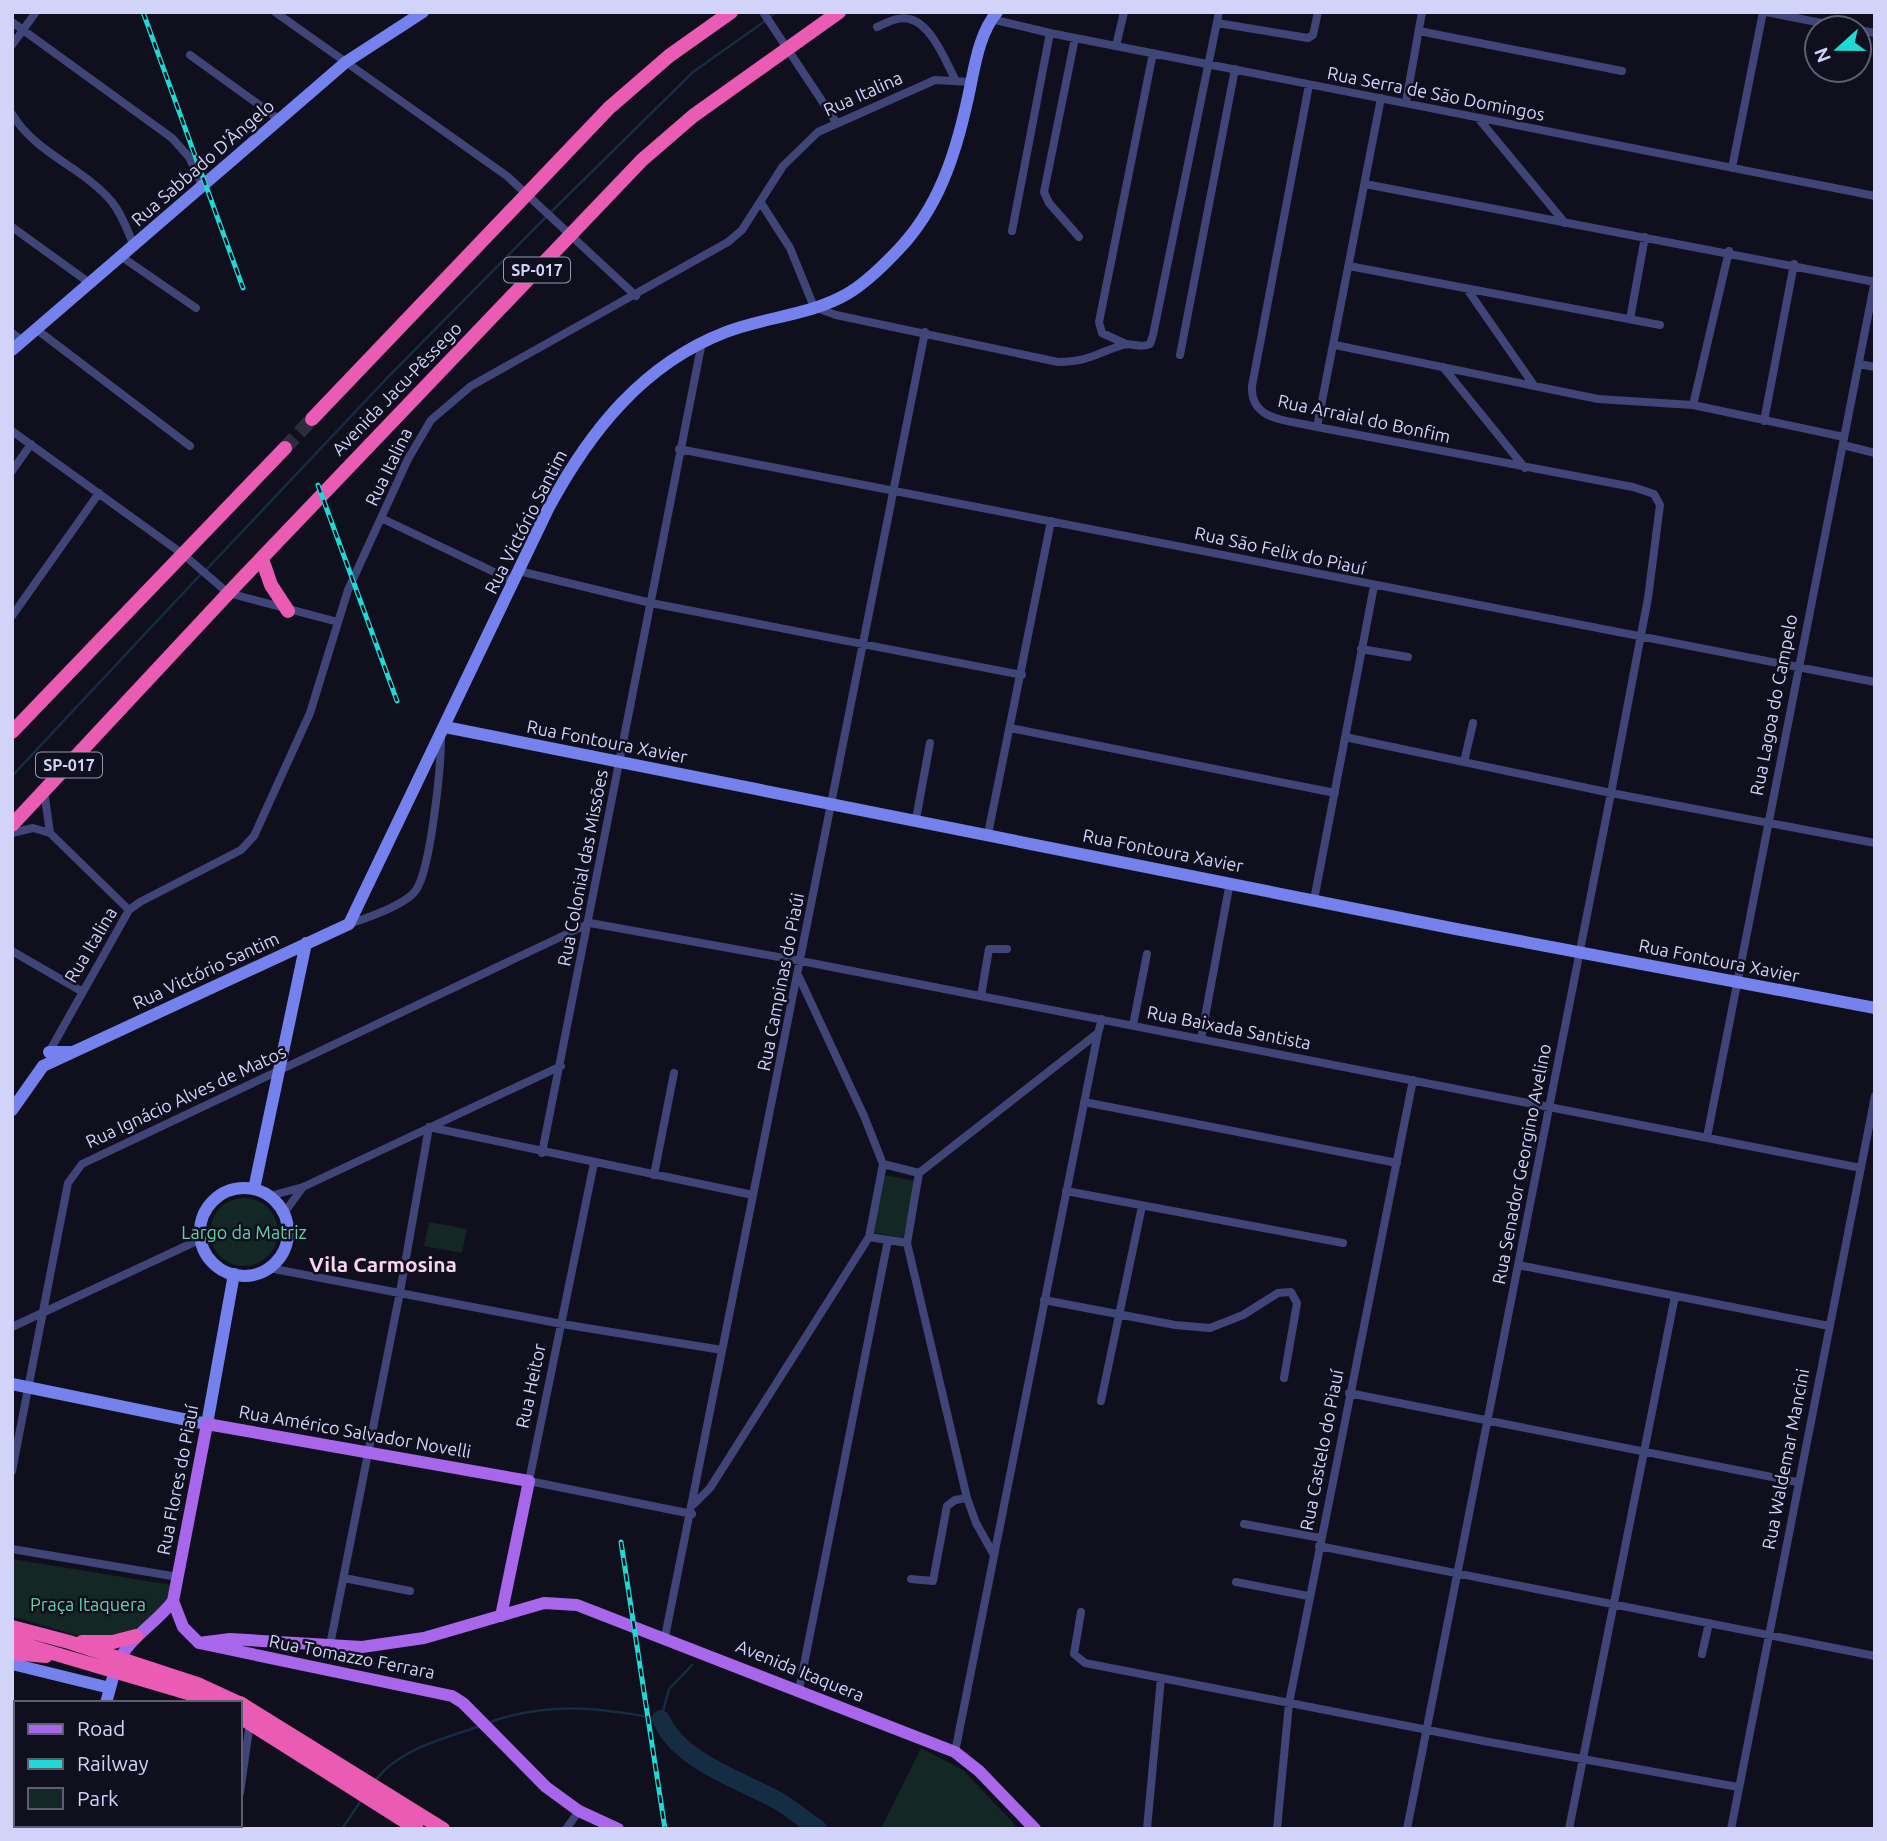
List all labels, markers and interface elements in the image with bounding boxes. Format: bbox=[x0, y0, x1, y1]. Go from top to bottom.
north arrow bbox=[1803, 14, 1873, 84]
text: N bbox=[1809, 45, 1835, 66]
street label: Rua Serra de São Domingos bbox=[1326, 62, 1547, 124]
street label: Rua Italina bbox=[820, 67, 905, 119]
street label: Rua Sabbado D'Ângelo bbox=[126, 94, 278, 230]
road number: SP-017 bbox=[504, 258, 570, 282]
street label: Avenida Jacu-Pêssego bbox=[327, 318, 465, 459]
street label: Rua Arraial do Bonfim bbox=[1276, 390, 1452, 446]
street label: Rua Italina bbox=[361, 424, 416, 509]
street label: Rua Victório Santim bbox=[480, 446, 570, 597]
street label: Rua São Felix do Piauí bbox=[1193, 522, 1368, 578]
street label: Rua Lagoa do Campelo bbox=[1746, 612, 1800, 797]
street label: Rua Fontoura Xavier bbox=[525, 716, 689, 766]
road number: SP-017 bbox=[36, 752, 102, 778]
street label: Rua Colonial das Missões bbox=[553, 768, 611, 968]
street label: Rua Fontoura Xavier bbox=[1081, 825, 1245, 875]
street label: Rua Campinas do Piaúi bbox=[753, 891, 807, 1073]
street label: Rua Italina bbox=[60, 903, 120, 986]
street label: Rua Victório Santim bbox=[129, 927, 282, 1013]
street label: Rua Fontoura Xavier bbox=[1637, 935, 1801, 985]
street label: Rua Baixada Santista bbox=[1145, 1001, 1313, 1053]
street label: Rua Ignácio Alves de Matos bbox=[82, 1041, 289, 1151]
street label: Rua Senador Georgino Avelino bbox=[1488, 1042, 1554, 1286]
park label: Largo da Matriz bbox=[181, 1222, 307, 1242]
district label: Vila Carmosina bbox=[309, 1252, 457, 1276]
street label: Rua Heitor bbox=[511, 1341, 549, 1430]
street label: Rua Castelo do Piauí bbox=[1296, 1367, 1347, 1532]
street label: Rua Waldemar Mancini bbox=[1758, 1367, 1812, 1551]
street label: Rua Américo Salvador Novelli bbox=[237, 1401, 473, 1461]
street label: Rua Flores do Piauí bbox=[153, 1402, 202, 1557]
park label: Praça Itaquera bbox=[30, 1594, 146, 1614]
street label: Rua Tomazzo Ferrara bbox=[267, 1630, 437, 1682]
street label: Avenida Itaquera bbox=[733, 1635, 867, 1705]
legend bbox=[14, 1701, 242, 1827]
text: Road bbox=[77, 1716, 125, 1740]
text: Railway bbox=[77, 1751, 149, 1775]
text: Park bbox=[77, 1786, 119, 1810]

